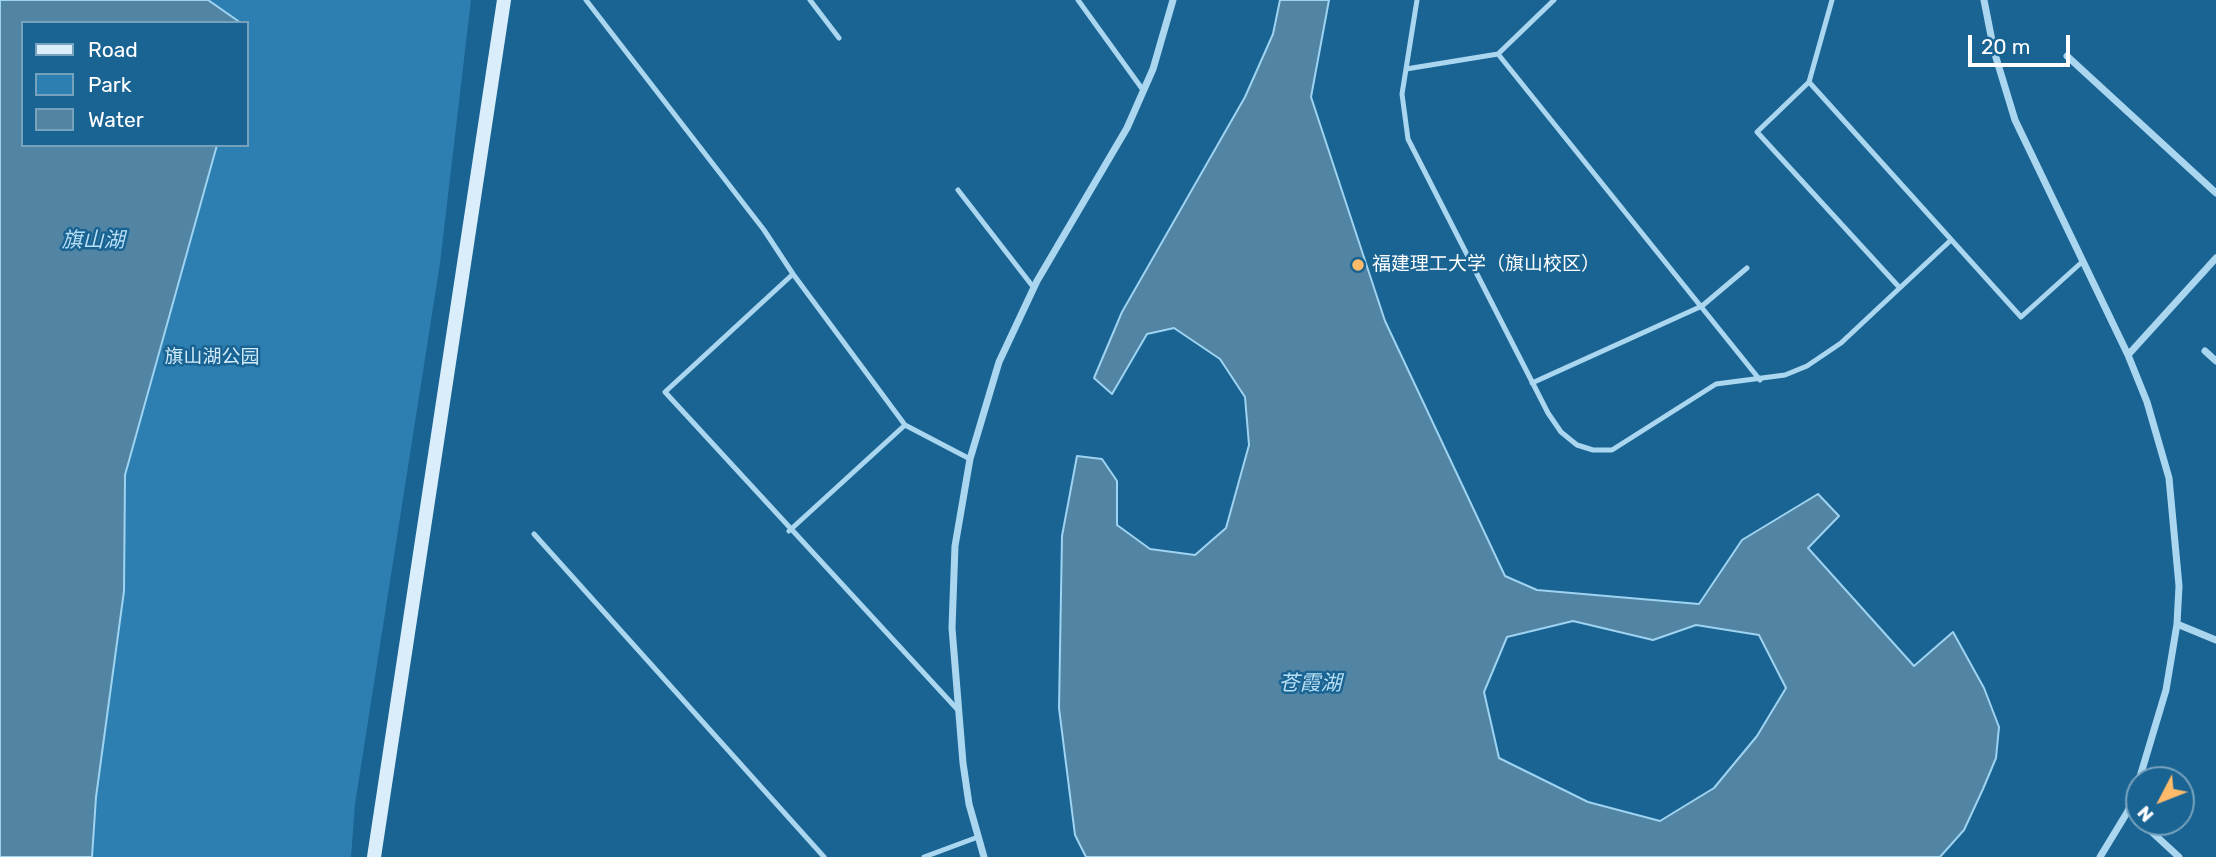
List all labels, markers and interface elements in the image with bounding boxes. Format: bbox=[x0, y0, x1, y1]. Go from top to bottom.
legend bbox=[21, 21, 248, 147]
scale bar bbox=[1971, 21, 2072, 65]
text: 20 m bbox=[1981, 34, 2030, 59]
text: Road bbox=[88, 37, 138, 62]
text: Park bbox=[88, 72, 132, 97]
text: Water bbox=[88, 107, 144, 132]
water label: 旗山湖 bbox=[62, 228, 124, 254]
place label: 福建理工大学（旗山校区） bbox=[1372, 254, 1600, 276]
marker: 福建理工大学（旗山校区） bbox=[1350, 257, 1366, 273]
park label: 旗山湖公园 bbox=[165, 347, 259, 369]
water label: 苍霞湖 bbox=[1279, 671, 1341, 697]
north arrow bbox=[2125, 766, 2195, 836]
text: N bbox=[2132, 801, 2159, 827]

